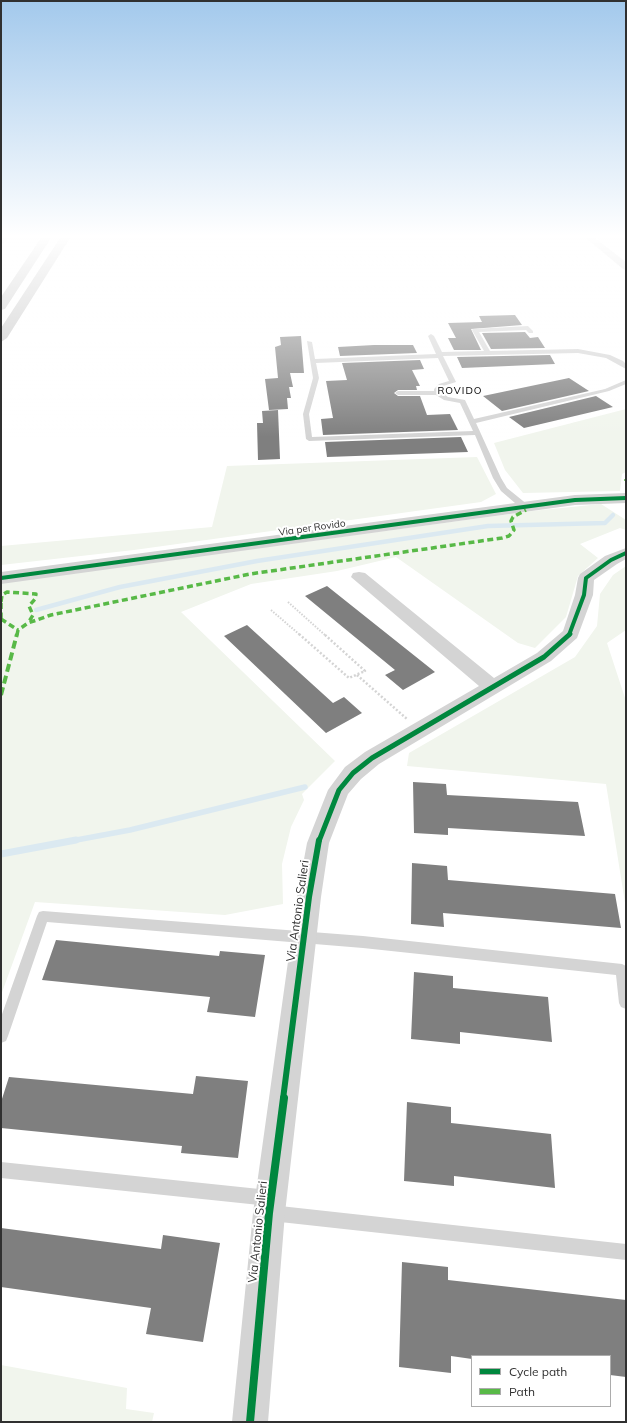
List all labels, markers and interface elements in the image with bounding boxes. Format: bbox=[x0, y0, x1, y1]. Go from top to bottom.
district label: ROVIDO bbox=[437, 385, 483, 397]
street label: Via per Rovido bbox=[278, 517, 346, 539]
street label: Via Antonio Salieri bbox=[284, 859, 312, 963]
street label: Via Antonio Salieri bbox=[245, 1180, 271, 1284]
legend bbox=[471, 1355, 611, 1407]
text: Cycle path bbox=[509, 1364, 567, 1379]
text: Path bbox=[509, 1384, 535, 1399]

